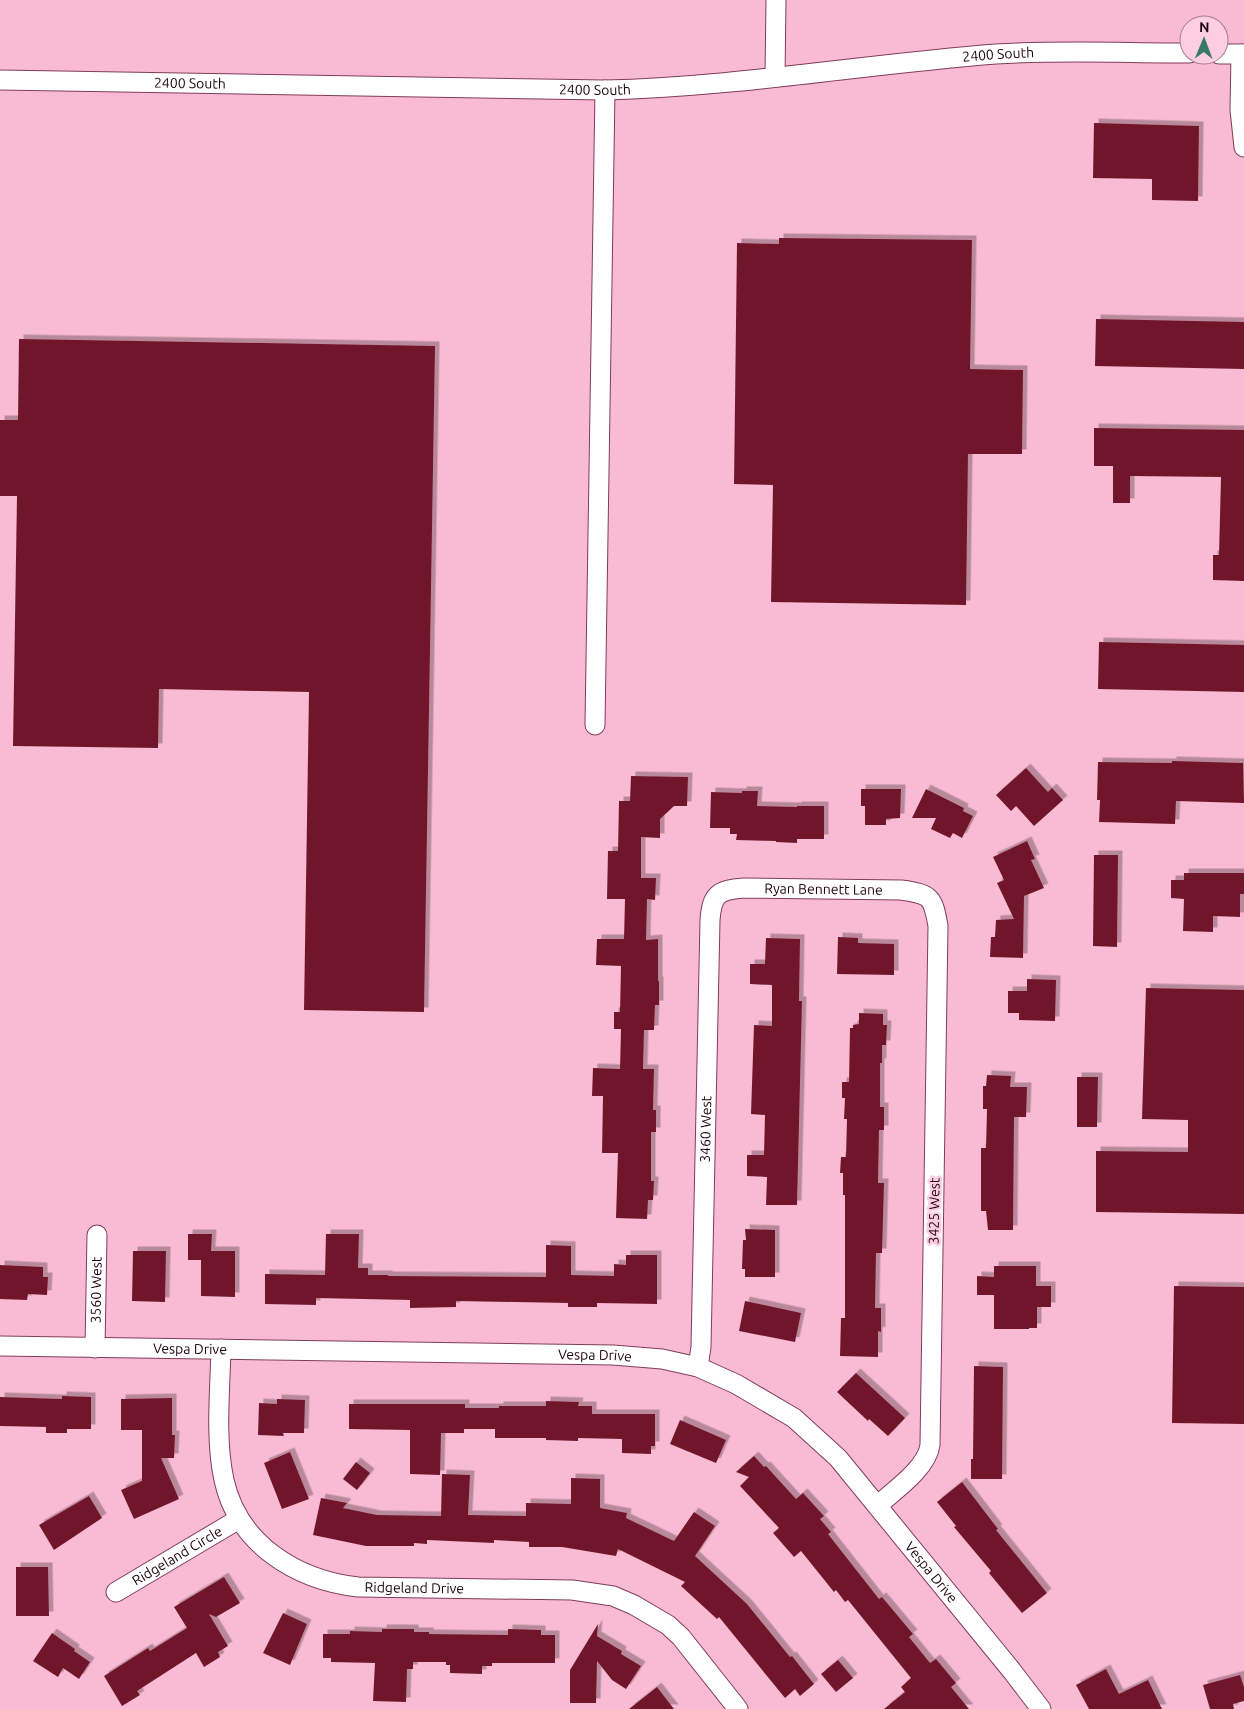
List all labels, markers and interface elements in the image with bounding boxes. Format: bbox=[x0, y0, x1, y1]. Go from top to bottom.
north arrow bbox=[1179, 15, 1229, 65]
text: N bbox=[1199, 19, 1210, 35]
street label: 2400 South bbox=[962, 44, 1034, 65]
street label: 2400 South bbox=[154, 75, 226, 92]
street label: 2400 South bbox=[559, 81, 631, 98]
street label: Ryan Bennett Lane bbox=[764, 880, 883, 898]
street label: 3460 West bbox=[697, 1095, 714, 1163]
street label: 3425 West bbox=[925, 1177, 943, 1245]
street label: 3560 West bbox=[87, 1256, 105, 1324]
street label: Vespa Drive bbox=[153, 1340, 227, 1357]
street label: Vespa Drive bbox=[558, 1346, 632, 1365]
street label: Ridgeland Circle bbox=[129, 1523, 225, 1589]
street label: Vespa Drive bbox=[902, 1539, 961, 1606]
street label: Ridgeland Drive bbox=[364, 1579, 464, 1596]

